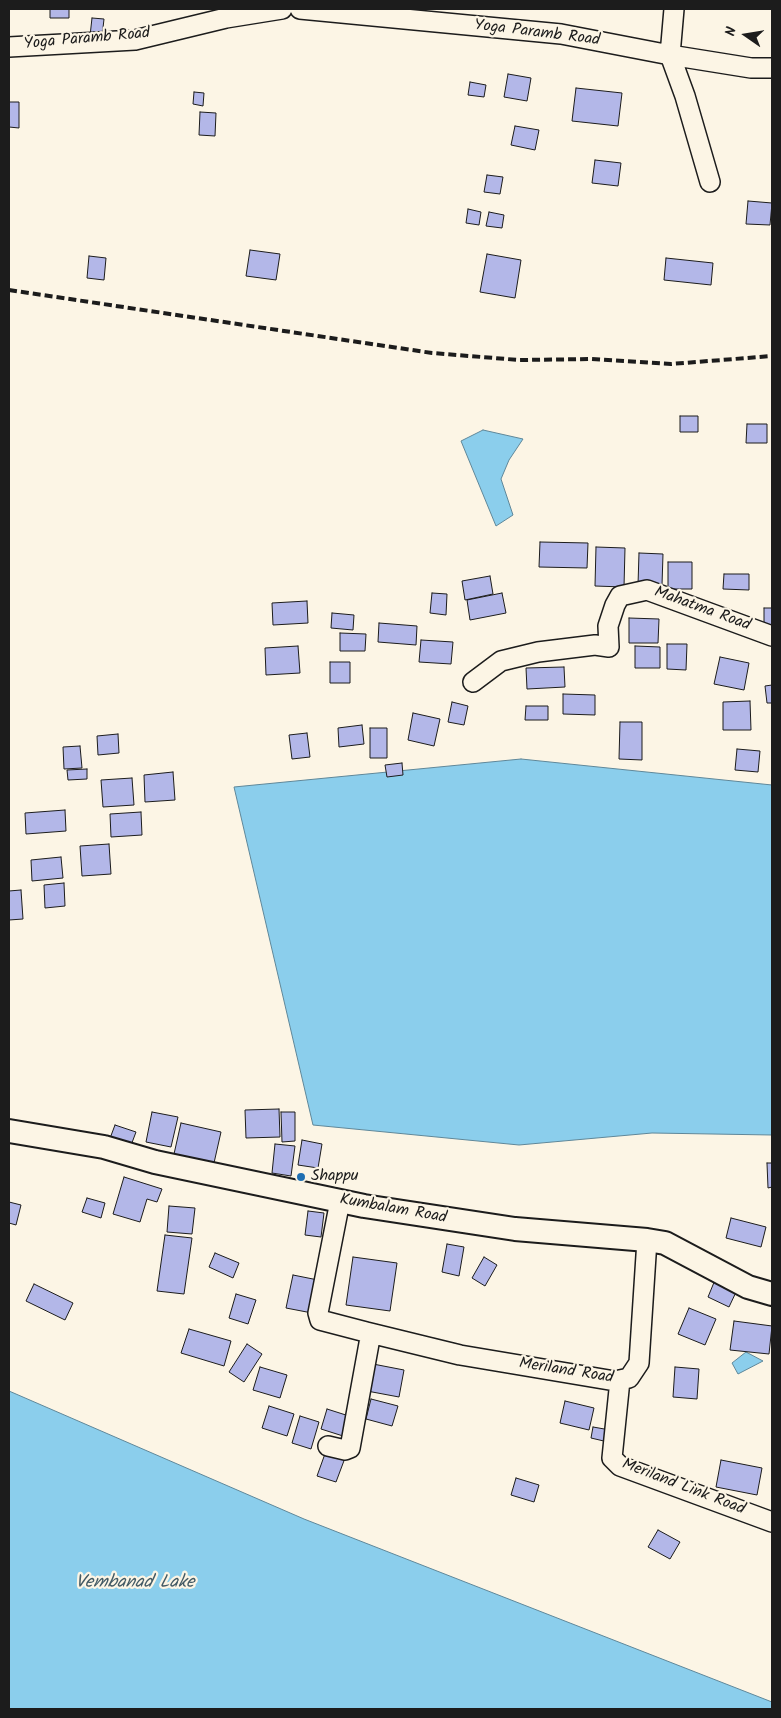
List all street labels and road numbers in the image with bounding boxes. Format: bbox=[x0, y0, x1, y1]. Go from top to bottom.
street label: Yoga Paramb Road bbox=[473, 17, 601, 51]
street label: Yoga Paramb Road bbox=[23, 25, 151, 55]
street label: Mahatma Road bbox=[651, 584, 753, 636]
street label: Kumbalam Road bbox=[338, 1191, 448, 1229]
street label: Meriland Road bbox=[517, 1355, 615, 1389]
street label: Meriland Link Road bbox=[619, 1456, 747, 1520]

